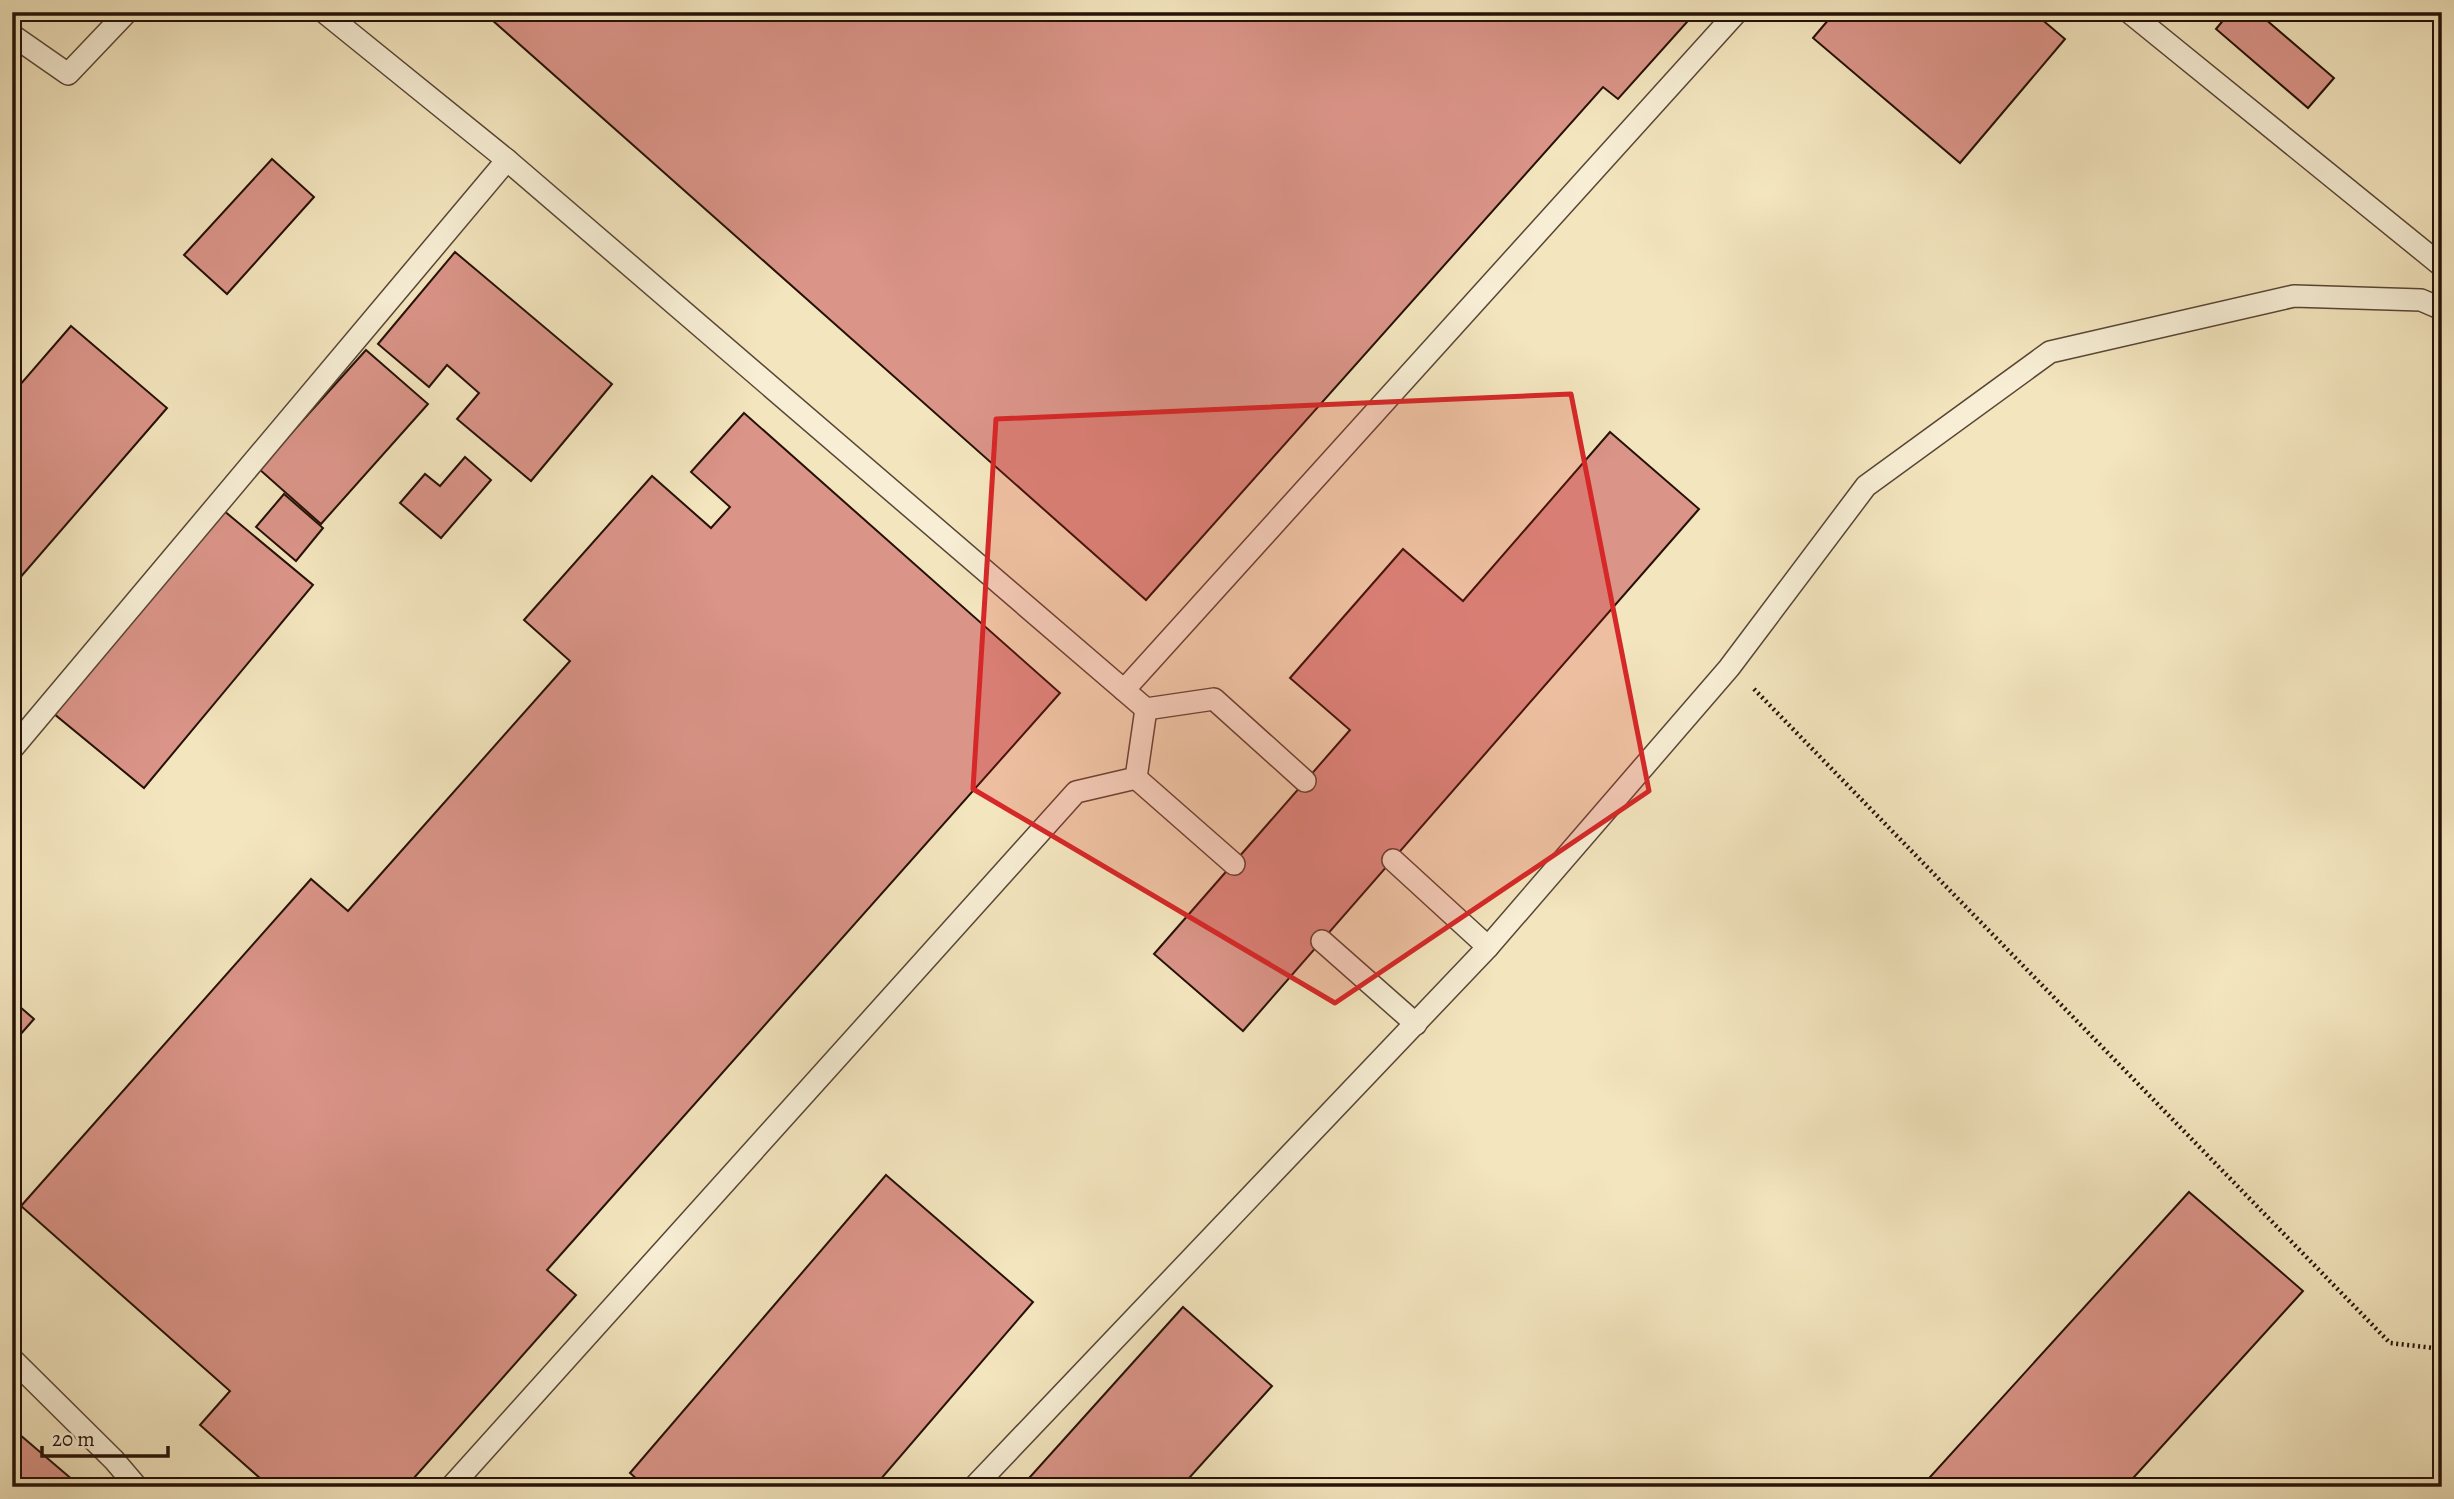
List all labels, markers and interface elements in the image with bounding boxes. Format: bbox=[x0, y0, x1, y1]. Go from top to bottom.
scale bar bbox=[42, 1415, 168, 1459]
text: 20 m bbox=[52, 1425, 95, 1453]

